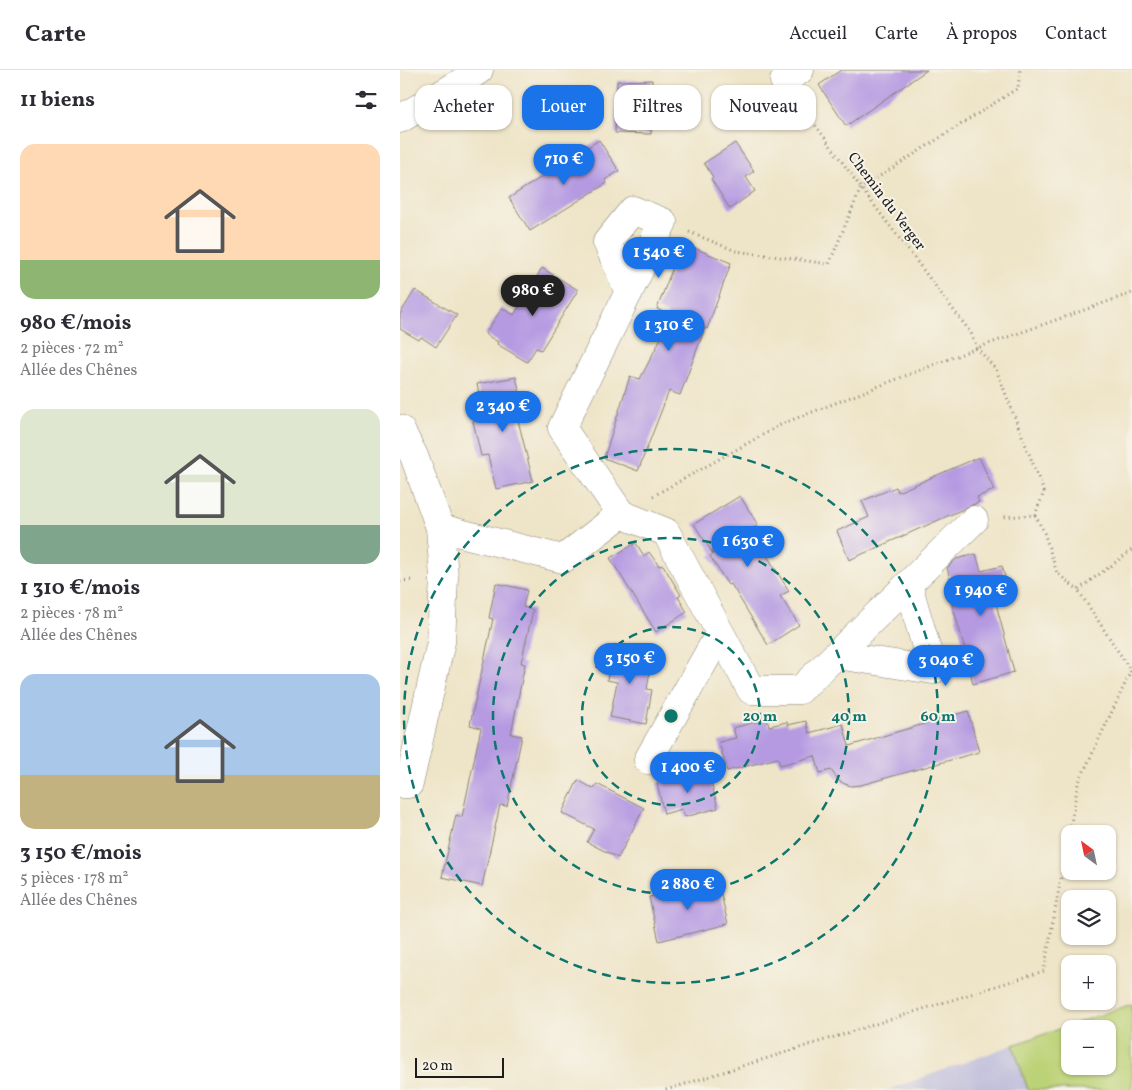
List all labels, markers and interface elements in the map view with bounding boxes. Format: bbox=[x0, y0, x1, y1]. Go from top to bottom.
text: Carte bbox=[25, 18, 86, 52]
text: Accueil bbox=[789, 22, 847, 47]
text: Carte bbox=[875, 22, 918, 47]
text: À propos bbox=[946, 22, 1017, 47]
text: Contact bbox=[1045, 22, 1107, 47]
chip: Acheter bbox=[415, 85, 512, 130]
chip: Louer bbox=[522, 85, 604, 130]
chip: Filtres bbox=[614, 85, 701, 130]
chip: Nouveau bbox=[711, 85, 816, 130]
text: 11 biens bbox=[20, 86, 95, 115]
icon: filters bbox=[352, 86, 380, 114]
pin: 710 € bbox=[529, 144, 599, 186]
street label: Chemin du Verger bbox=[842, 148, 930, 256]
text: 710 € bbox=[545, 149, 583, 171]
icon: home bbox=[155, 176, 245, 266]
pin: 1 540 € bbox=[613, 236, 705, 279]
text: 1 540 € bbox=[633, 242, 685, 264]
pin: 980 € bbox=[498, 274, 568, 317]
text: 980 € bbox=[512, 280, 554, 302]
text: 980 €/mois bbox=[20, 309, 131, 338]
pin: 1 310 € bbox=[623, 310, 715, 352]
text: 1 310 € bbox=[644, 315, 694, 337]
text: 2 pièces · 72 m² bbox=[20, 338, 124, 360]
text: Allée des Chênes bbox=[20, 360, 137, 382]
pin: 2 340 € bbox=[457, 390, 549, 433]
text: 2 340 € bbox=[476, 396, 530, 418]
icon: home bbox=[155, 441, 245, 531]
pin: 1 630 € bbox=[702, 526, 794, 568]
text: 1 630 € bbox=[722, 531, 774, 553]
text: 1 310 €/mois bbox=[20, 574, 140, 603]
pin: 1 940 € bbox=[935, 574, 1027, 617]
text: 1 940 € bbox=[955, 580, 1007, 602]
text: 2 pièces · 78 m² bbox=[20, 603, 123, 625]
text: Allée des Chênes bbox=[20, 625, 137, 647]
pin: 3 150 € bbox=[584, 642, 676, 685]
pin: 3 040 € bbox=[900, 644, 992, 687]
text: 3 150 € bbox=[605, 648, 655, 670]
text: 3 040 € bbox=[918, 650, 974, 672]
icon: home bbox=[155, 706, 245, 796]
centre of rings bbox=[662, 707, 680, 725]
text: 20 m bbox=[743, 707, 778, 728]
text: 40 m bbox=[831, 707, 867, 728]
text: 60 m bbox=[921, 707, 956, 728]
pin: 1 400 € bbox=[642, 752, 734, 794]
text: 1 400 € bbox=[661, 757, 715, 779]
north arrow bbox=[1061, 825, 1116, 880]
map controls bbox=[1061, 825, 1116, 1075]
text: 3 150 €/mois bbox=[20, 839, 142, 868]
text: 5 pièces · 178 m² bbox=[20, 868, 128, 890]
pin: 2 880 € bbox=[642, 868, 734, 911]
text: 2 880 € bbox=[661, 874, 715, 896]
text: Allée des Chênes bbox=[20, 890, 137, 912]
button: layers bbox=[1061, 890, 1116, 945]
button: + bbox=[1061, 955, 1116, 1010]
button: − bbox=[1061, 1020, 1116, 1075]
scale bar bbox=[415, 1055, 504, 1078]
text: 20 m bbox=[422, 1057, 453, 1076]

